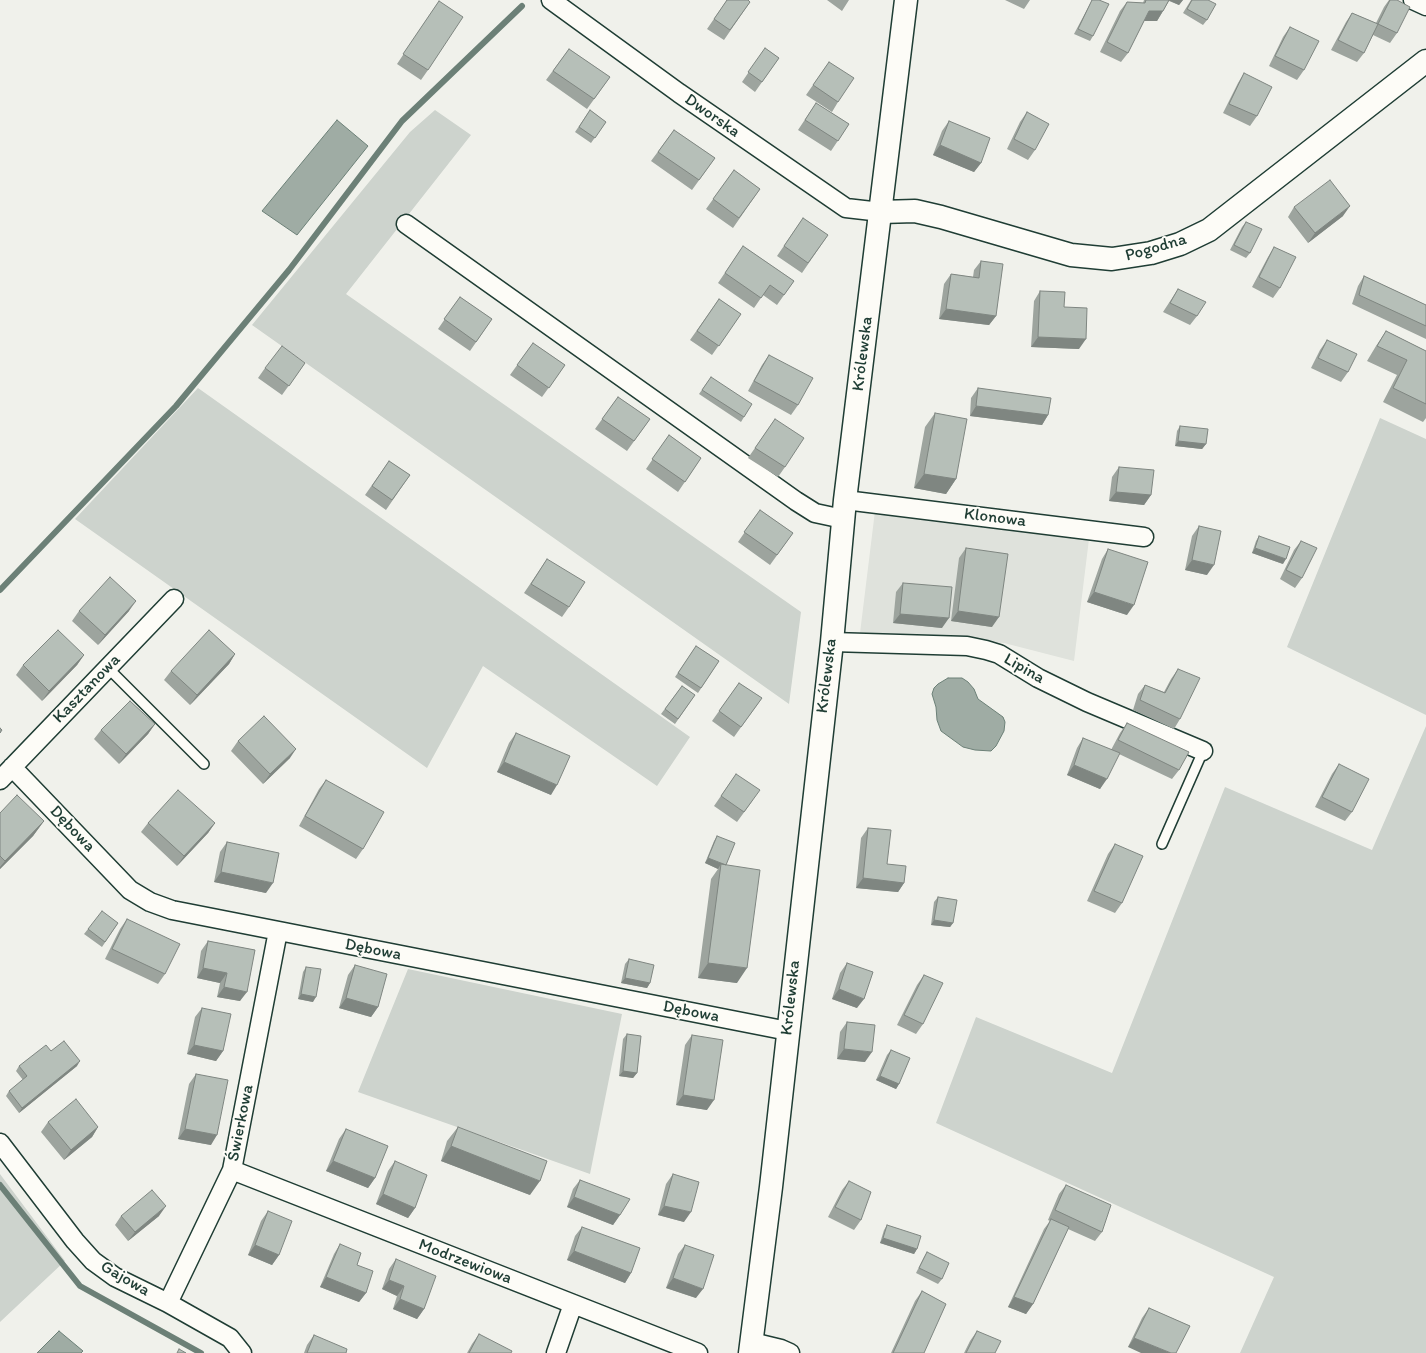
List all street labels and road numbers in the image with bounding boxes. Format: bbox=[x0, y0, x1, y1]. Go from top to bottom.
street label: Dworska bbox=[680, 90, 744, 142]
street label: Pogodna bbox=[1123, 230, 1189, 266]
street label: Królewska bbox=[848, 315, 878, 393]
street label: Klonowa bbox=[963, 504, 1027, 532]
street label: Królewska bbox=[812, 637, 842, 715]
street label: Lipina bbox=[1000, 649, 1048, 689]
street label: Kasztanowa bbox=[49, 650, 125, 728]
street label: Dębowa bbox=[45, 801, 99, 857]
street label: Dębowa bbox=[343, 935, 403, 965]
street label: Królewska bbox=[777, 960, 805, 1036]
street label: Dębowa bbox=[661, 997, 721, 1027]
street label: Świerkowa bbox=[224, 1083, 258, 1163]
street label: Modrzewiowa bbox=[415, 1235, 515, 1289]
street label: Gajowa bbox=[97, 1257, 153, 1301]

